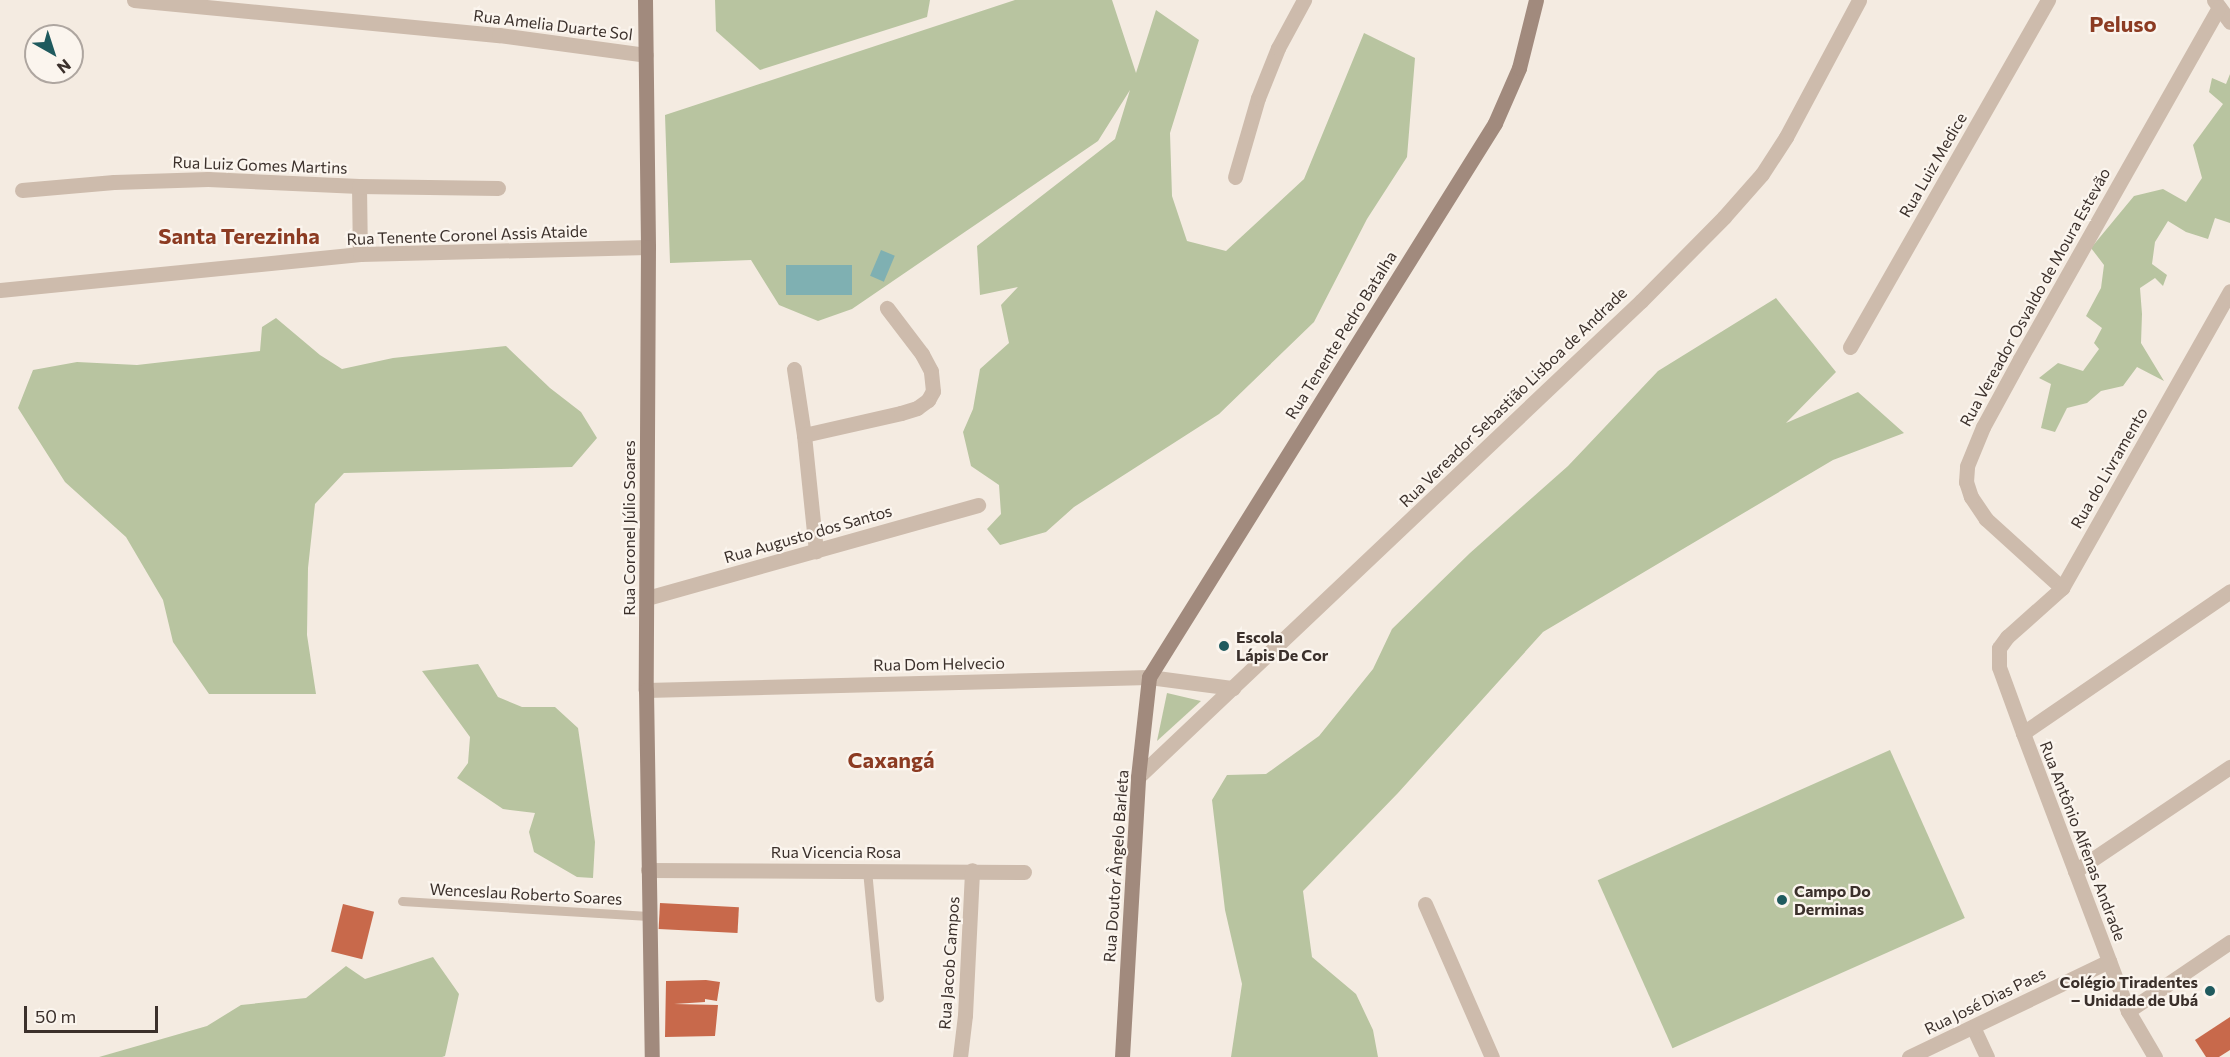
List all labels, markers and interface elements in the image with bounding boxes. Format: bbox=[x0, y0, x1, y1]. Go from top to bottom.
street label: Rua Amelia Duarte Sol bbox=[472, 6, 634, 44]
district label: Peluso bbox=[2089, 11, 2157, 37]
north arrow bbox=[24, 24, 84, 84]
text: N bbox=[54, 56, 75, 78]
street label: Rua Luiz Medice bbox=[1895, 109, 1971, 221]
street label: Rua Luiz Gomes Martins bbox=[172, 152, 348, 178]
street label: Rua Vereador Osvaldo de Moura Estevão bbox=[1956, 164, 2114, 430]
street label: Rua Tenente Coronel Assis Ataide bbox=[346, 221, 588, 249]
district label: Santa Terezinha bbox=[158, 223, 320, 249]
street label: Rua Tenente Pedro Batalha bbox=[1281, 247, 1401, 423]
street label: Rua Vereador Sebastião Lisboa de Andrade bbox=[1395, 283, 1631, 511]
street label: Rua do Livramento bbox=[2067, 404, 2151, 532]
street label: Rua Coronel Júlio Soares bbox=[619, 440, 639, 616]
street label: Rua Augusto dos Santos bbox=[722, 501, 894, 567]
place label: Escola Lápis De Cor bbox=[1236, 627, 1328, 665]
marker: Escola Lápis De Cor bbox=[1217, 639, 1231, 653]
street label: Rua Dom Helvecio bbox=[873, 653, 1005, 675]
street label: Rua Antônio Alfenas Andrade bbox=[2036, 739, 2130, 943]
district label: Caxangá bbox=[848, 747, 934, 773]
street label: Rua Doutor Ângelo Barleta bbox=[1100, 769, 1132, 963]
street label: Rua Vicencia Rosa bbox=[771, 842, 901, 862]
street label: Wenceslau Roberto Soares bbox=[429, 879, 623, 909]
place label: Campo Do Derminas bbox=[1794, 881, 1871, 919]
marker: Campo Do Derminas bbox=[1775, 893, 1789, 907]
street label: Rua Jacob Campos bbox=[935, 896, 963, 1030]
street label: Rua José Dias Paes bbox=[1921, 963, 2049, 1039]
place label: Colégio Tiradentes – Unidade de Ubá bbox=[2060, 972, 2198, 1010]
marker: Colégio Tiradentes – Unidade de Ubá bbox=[2203, 984, 2217, 998]
scale bar bbox=[27, 994, 160, 1032]
text: 50 m bbox=[35, 1005, 76, 1027]

